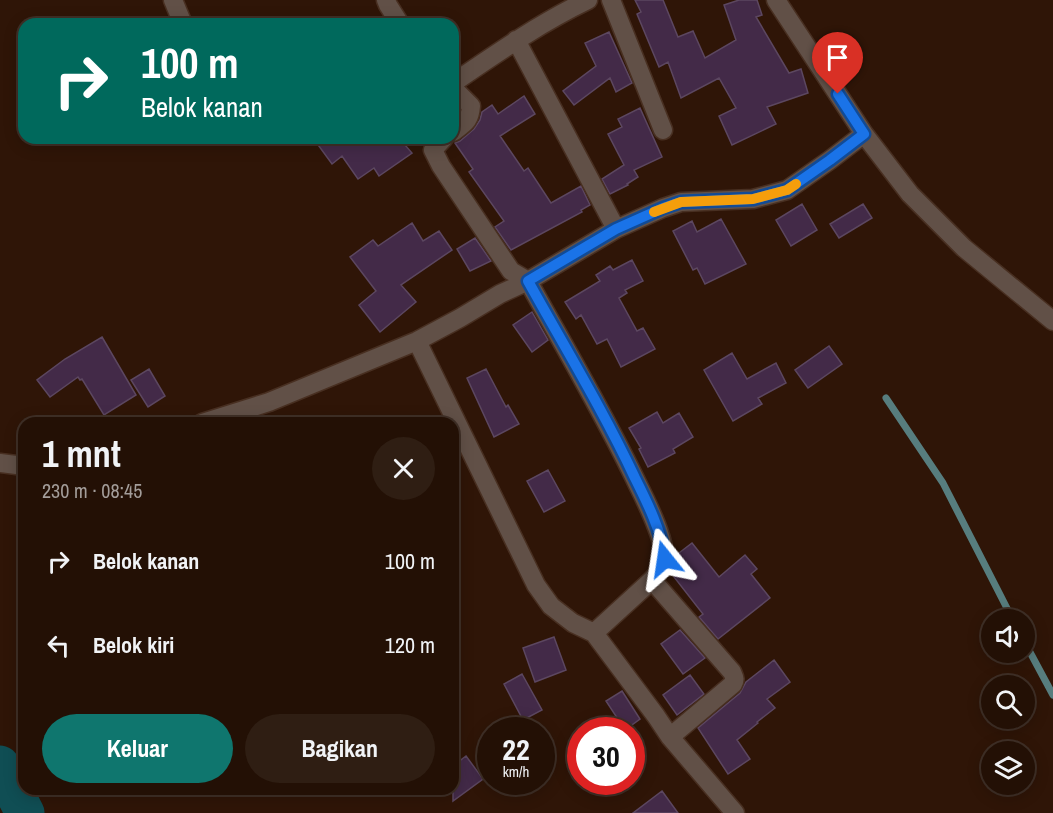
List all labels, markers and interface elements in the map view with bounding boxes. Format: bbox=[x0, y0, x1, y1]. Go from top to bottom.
pin bbox=[812, 32, 863, 94]
text: 100 m bbox=[141, 35, 239, 91]
icon: arrive bbox=[821, 41, 854, 74]
icon: right bbox=[42, 42, 120, 120]
text: Belok kanan bbox=[141, 89, 263, 125]
text: 1 mnt bbox=[42, 430, 121, 478]
button: close bbox=[372, 437, 435, 500]
text: 230 m · 08:45 bbox=[42, 477, 142, 504]
position arrow bbox=[633, 527, 697, 591]
icon: right bbox=[42, 545, 75, 578]
text: Belok kanan bbox=[93, 546, 199, 576]
text: 100 m bbox=[385, 546, 435, 576]
map controls bbox=[981, 609, 1035, 795]
button: sound bbox=[981, 609, 1035, 663]
icon: left bbox=[42, 629, 75, 662]
text: Belok kiri bbox=[93, 630, 174, 660]
text: 120 m bbox=[385, 630, 435, 660]
button: search bbox=[981, 675, 1035, 729]
button: Keluar bbox=[42, 714, 233, 783]
button: Bagikan bbox=[245, 714, 435, 783]
speed limit sign: 30 bbox=[567, 717, 645, 795]
text: 22 bbox=[502, 729, 530, 769]
button: layers bbox=[981, 741, 1035, 795]
text: km/h bbox=[503, 761, 529, 782]

